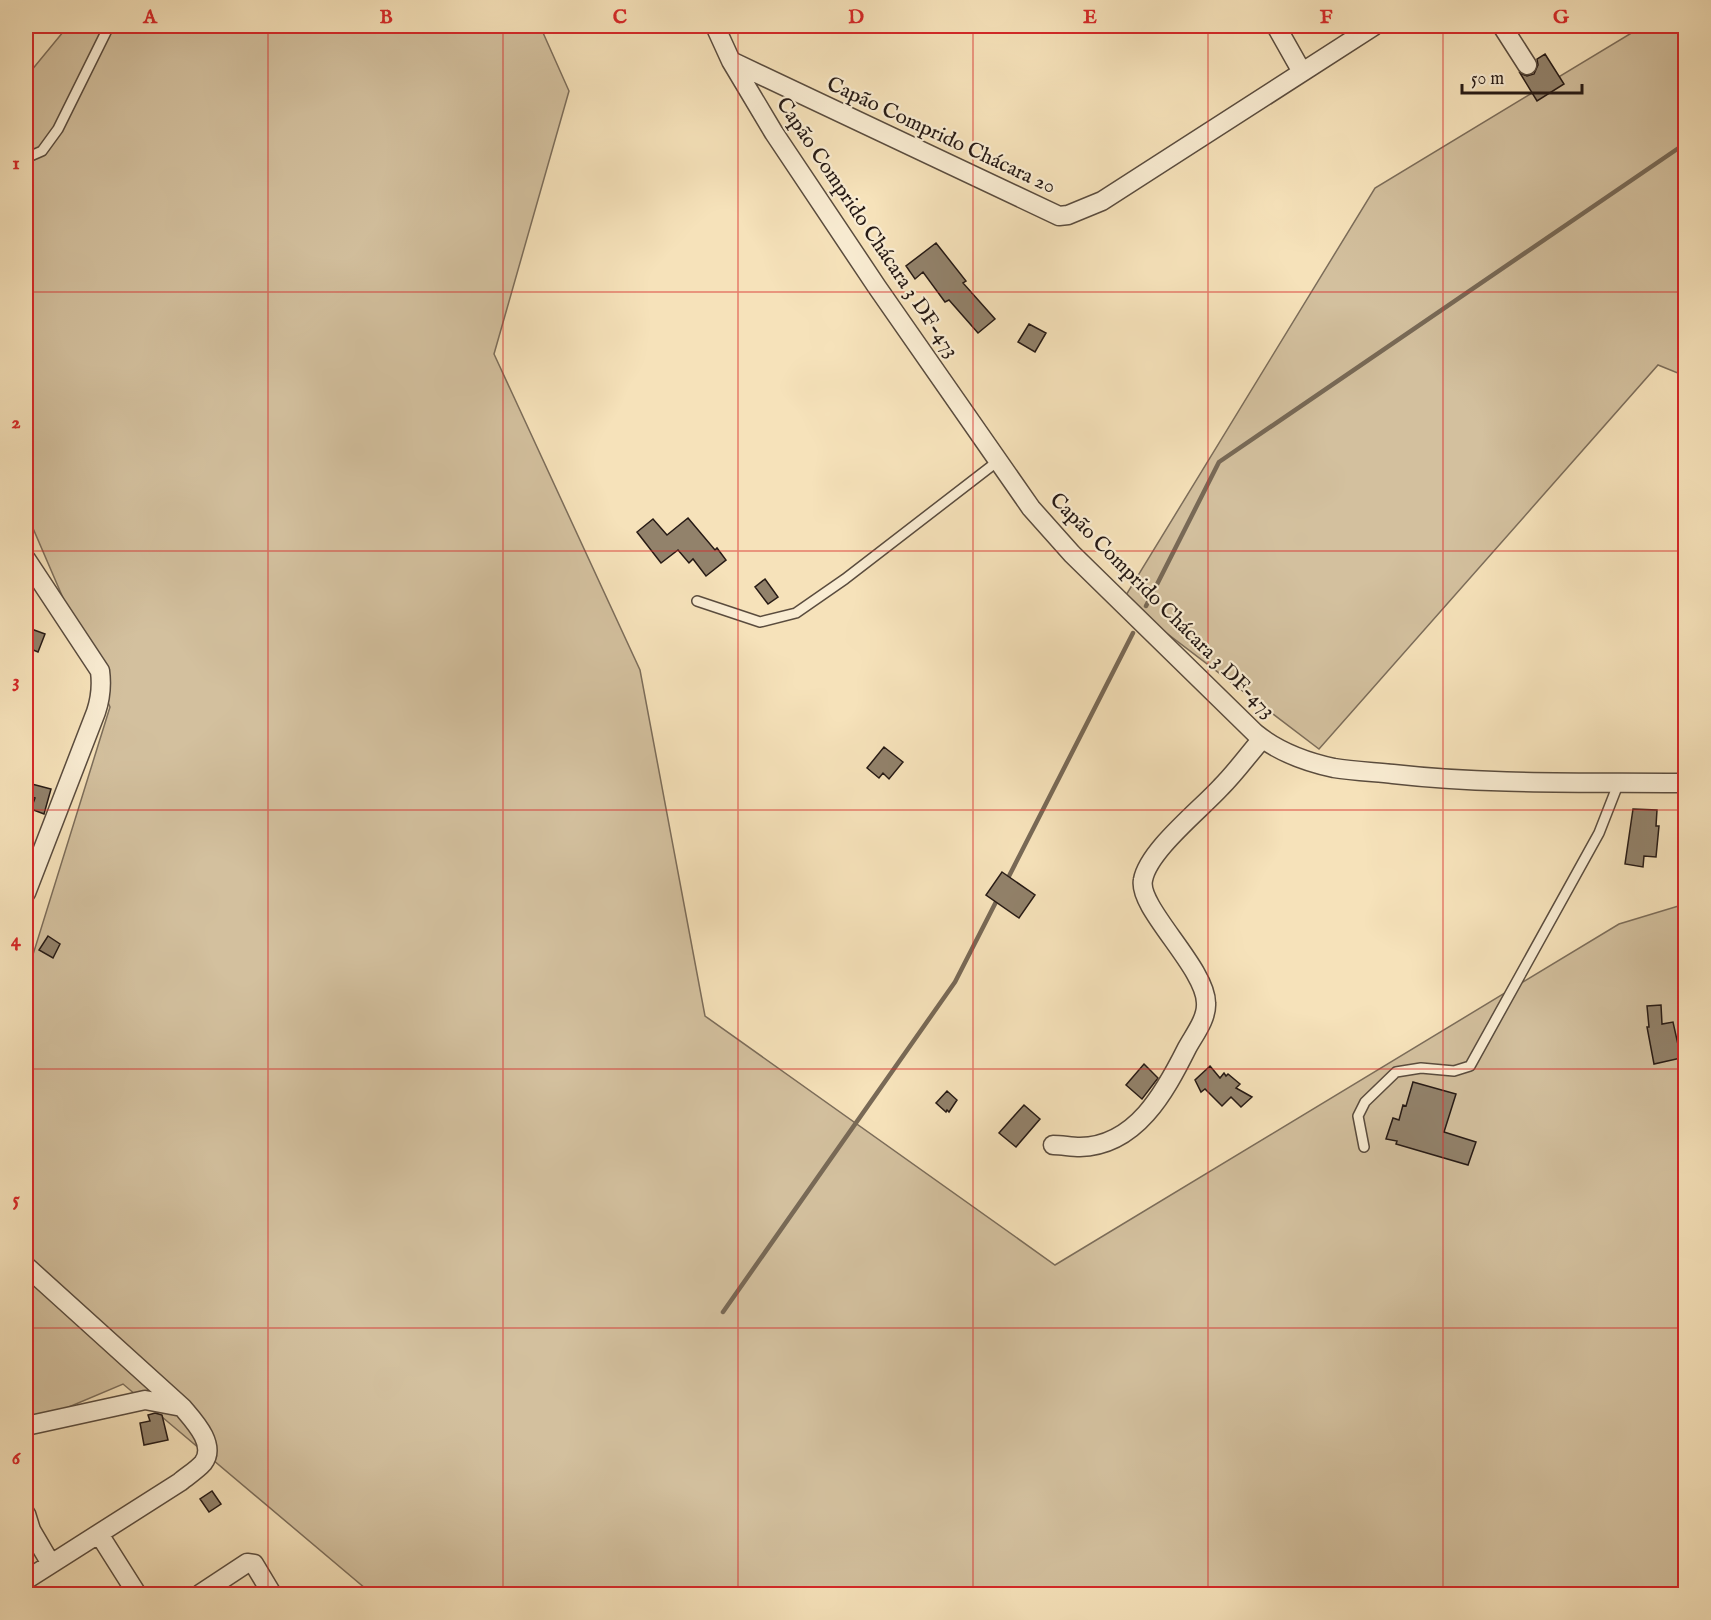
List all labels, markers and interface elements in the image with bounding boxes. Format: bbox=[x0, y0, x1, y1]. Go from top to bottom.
text: A bbox=[142, 5, 158, 30]
text: B bbox=[379, 5, 393, 30]
text: C bbox=[613, 5, 627, 30]
text: D bbox=[848, 5, 864, 30]
text: E bbox=[1083, 5, 1097, 30]
text: F bbox=[1320, 5, 1333, 30]
text: G bbox=[1553, 5, 1570, 30]
scale bar bbox=[1462, 57, 1582, 95]
text: 50 m bbox=[1471, 68, 1504, 91]
street label: Capão Comprido Chácara 20 bbox=[822, 71, 1060, 201]
street label: Capão Comprido Chácara 3 DF-473 bbox=[769, 92, 965, 364]
text: 1 bbox=[12, 151, 20, 176]
text: 2 bbox=[11, 410, 21, 435]
street label: Capão Comprido Chácara 3 DF-473 bbox=[1043, 487, 1281, 725]
text: 3 bbox=[12, 669, 20, 694]
text: 4 bbox=[11, 928, 22, 953]
text: 5 bbox=[12, 1187, 20, 1212]
text: 6 bbox=[12, 1446, 22, 1471]

